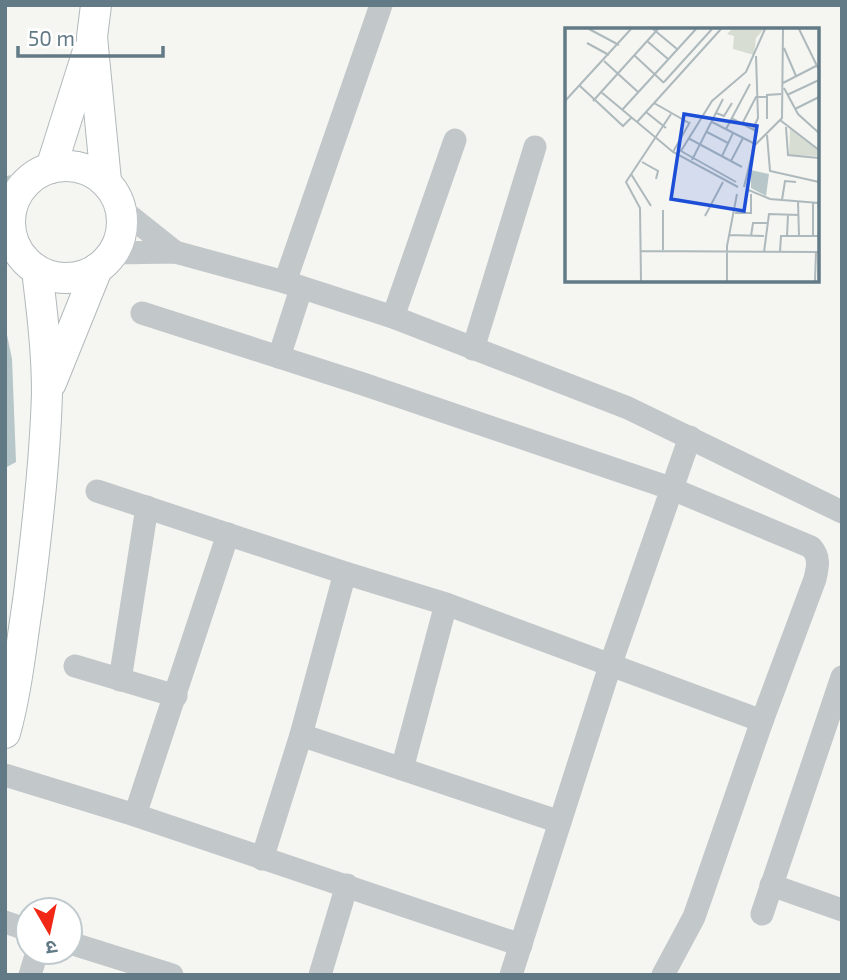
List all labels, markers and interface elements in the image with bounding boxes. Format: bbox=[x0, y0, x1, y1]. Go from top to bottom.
scale bar bbox=[18, 14, 163, 58]
text: 50 m bbox=[28, 25, 75, 50]
inset map bbox=[565, 28, 819, 282]
north arrow bbox=[14, 896, 84, 966]
text: उ bbox=[44, 936, 59, 961]

